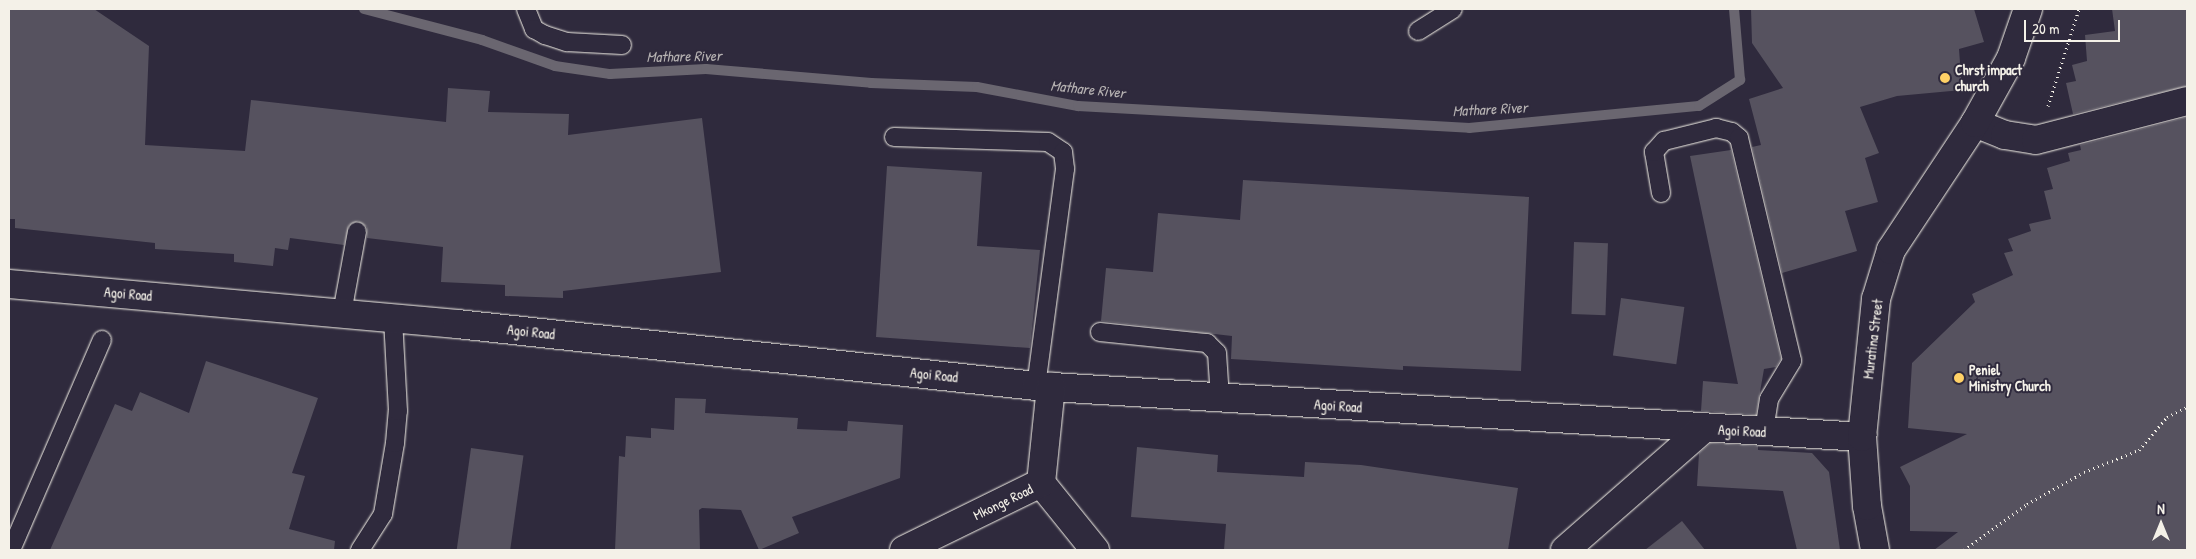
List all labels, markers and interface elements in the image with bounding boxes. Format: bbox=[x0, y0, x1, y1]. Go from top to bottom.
scale bar bbox=[2026, 10, 2122, 42]
text: 20 m bbox=[2032, 18, 2059, 39]
water label: Mathare River bbox=[646, 46, 722, 66]
place label: Chrst impact church bbox=[1955, 62, 2022, 94]
marker: Chrst impact church bbox=[1939, 72, 1951, 84]
water label: Mathare River bbox=[1050, 76, 1126, 102]
water label: Mathare River bbox=[1452, 98, 1528, 120]
street label: Agoi Road bbox=[103, 284, 153, 304]
street label: Muratina Street bbox=[1860, 298, 1886, 380]
street label: Agoi Road bbox=[506, 321, 556, 343]
place label: Peniel Ministry Church bbox=[1969, 362, 2051, 394]
street label: Agoi Road bbox=[909, 364, 959, 386]
marker: Peniel Ministry Church bbox=[1953, 372, 1965, 384]
street label: Agoi Road bbox=[1313, 396, 1363, 416]
street label: Agoi Road bbox=[1718, 421, 1766, 441]
street label: Mkonge Road bbox=[971, 480, 1035, 524]
north arrow bbox=[2136, 499, 2186, 549]
text: N bbox=[2157, 499, 2165, 518]

